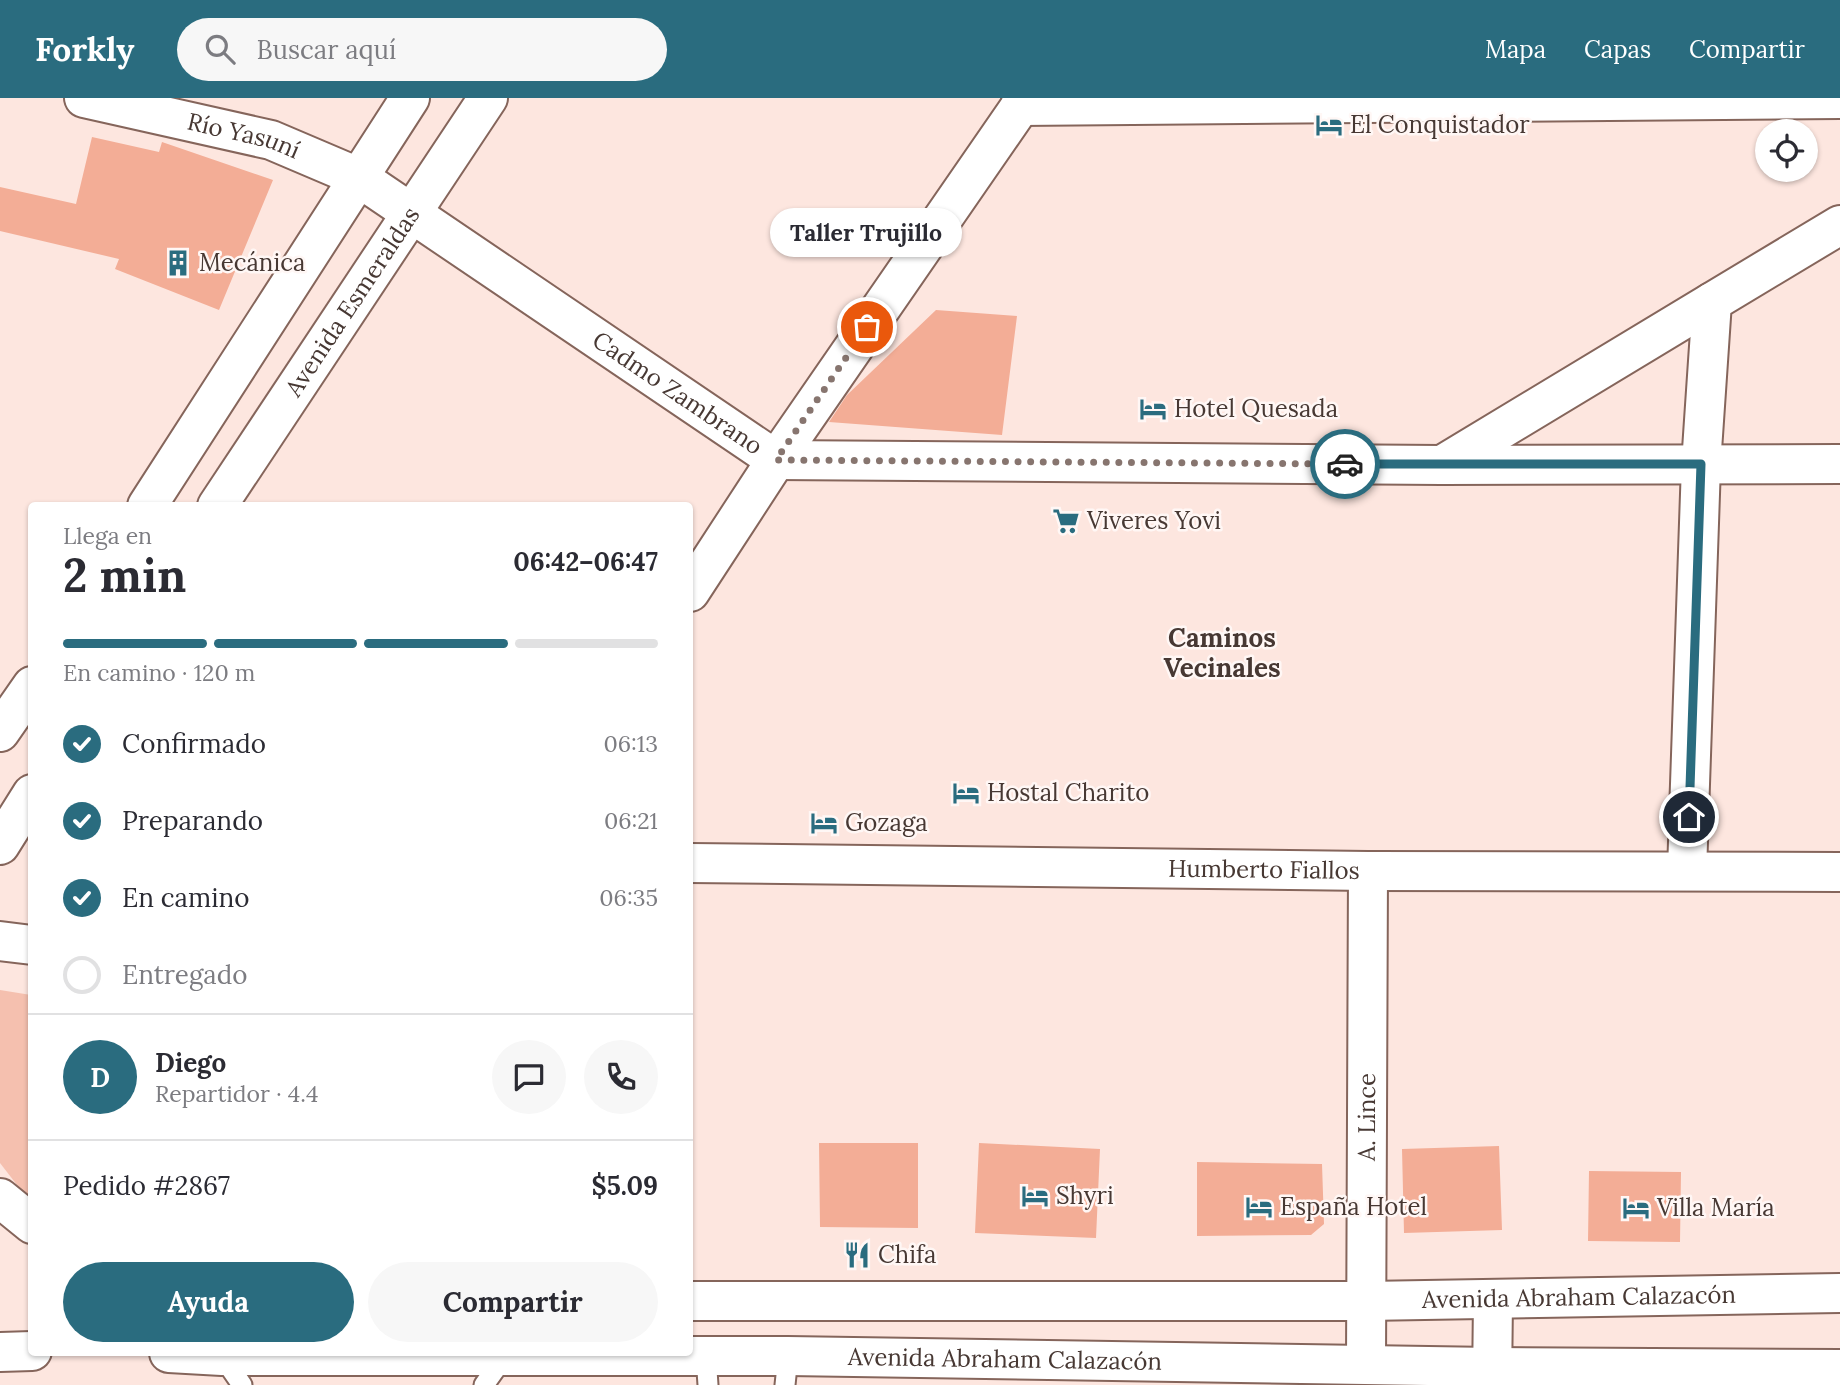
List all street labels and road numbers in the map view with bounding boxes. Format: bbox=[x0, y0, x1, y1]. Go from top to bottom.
street label: Río Yasuní bbox=[184, 106, 305, 166]
street label: Avenida Esmeraldas bbox=[277, 201, 426, 403]
street label: Cadmo Zambrano bbox=[587, 324, 769, 462]
street label: Humberto Fiallos bbox=[1168, 853, 1360, 886]
street label: A. Lince bbox=[1351, 1073, 1382, 1162]
street label: Avenida Abraham Calazacón bbox=[1421, 1279, 1736, 1315]
street label: Avenida Abraham Calazacón bbox=[847, 1341, 1162, 1377]

